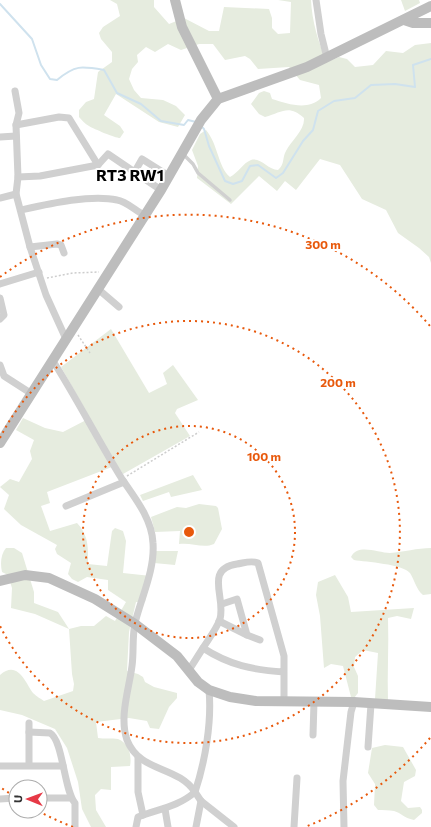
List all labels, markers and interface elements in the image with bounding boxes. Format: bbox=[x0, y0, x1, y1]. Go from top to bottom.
district label: RT3 RW1 bbox=[96, 165, 164, 184]
text: 300 m bbox=[305, 237, 341, 251]
text: 200 m bbox=[320, 375, 356, 389]
text: 100 m bbox=[247, 449, 281, 463]
centre of rings bbox=[182, 525, 196, 539]
north arrow bbox=[8, 779, 48, 819]
text: U bbox=[11, 795, 24, 803]

